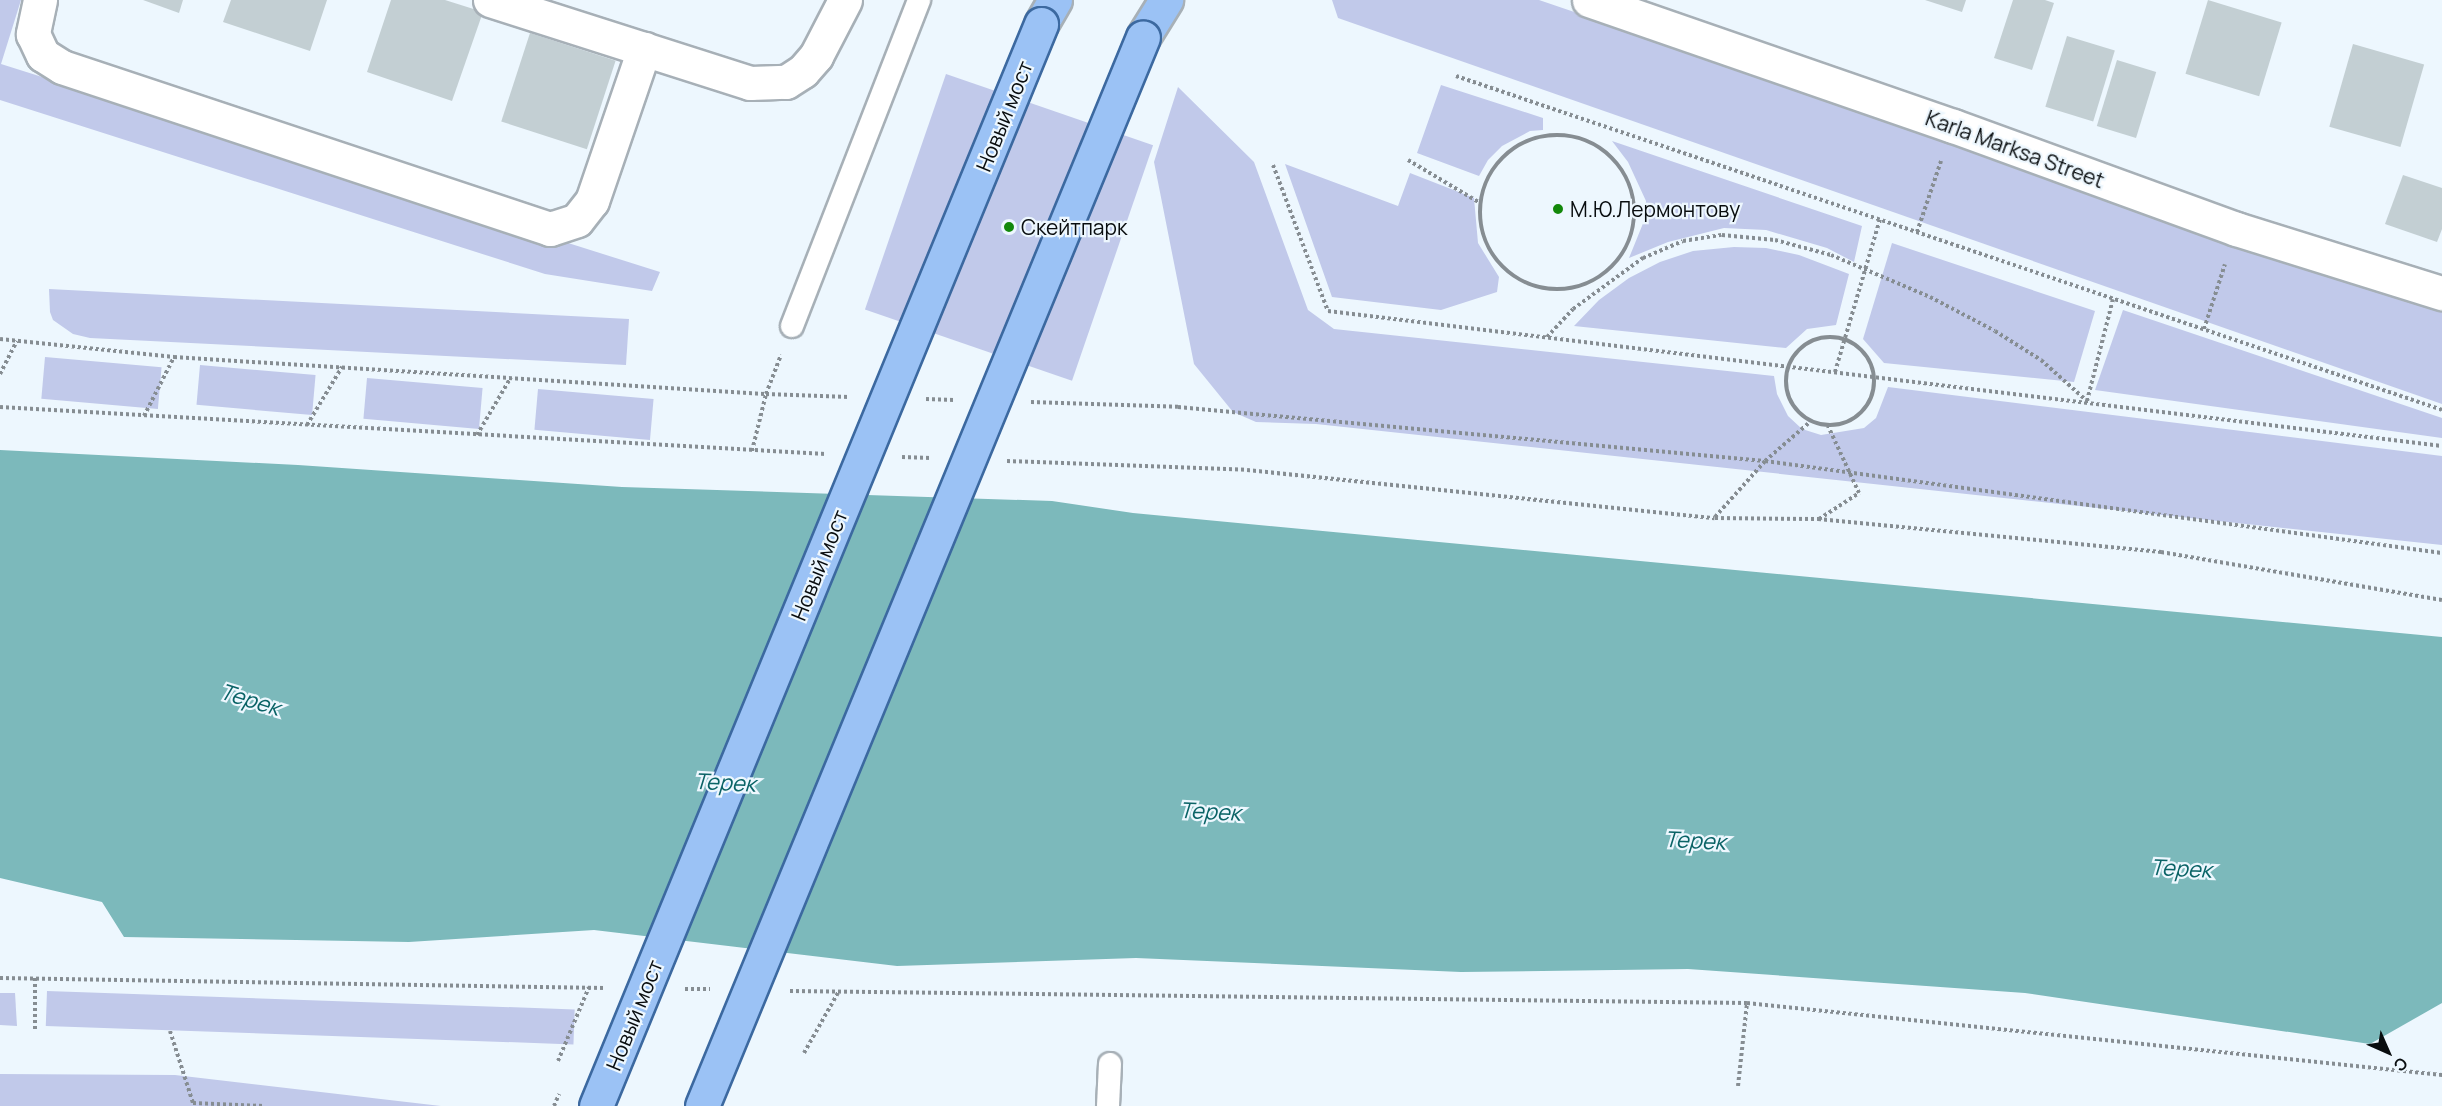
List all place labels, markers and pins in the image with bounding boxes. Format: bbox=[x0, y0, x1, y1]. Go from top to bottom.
place label: М.Ю.Лермонтову bbox=[1570, 196, 1740, 222]
marker: М.Ю.Лермонтову bbox=[1551, 202, 1565, 216]
place label: Скейтпарк bbox=[1021, 214, 1127, 240]
marker: Скейтпарк bbox=[1002, 220, 1016, 234]

